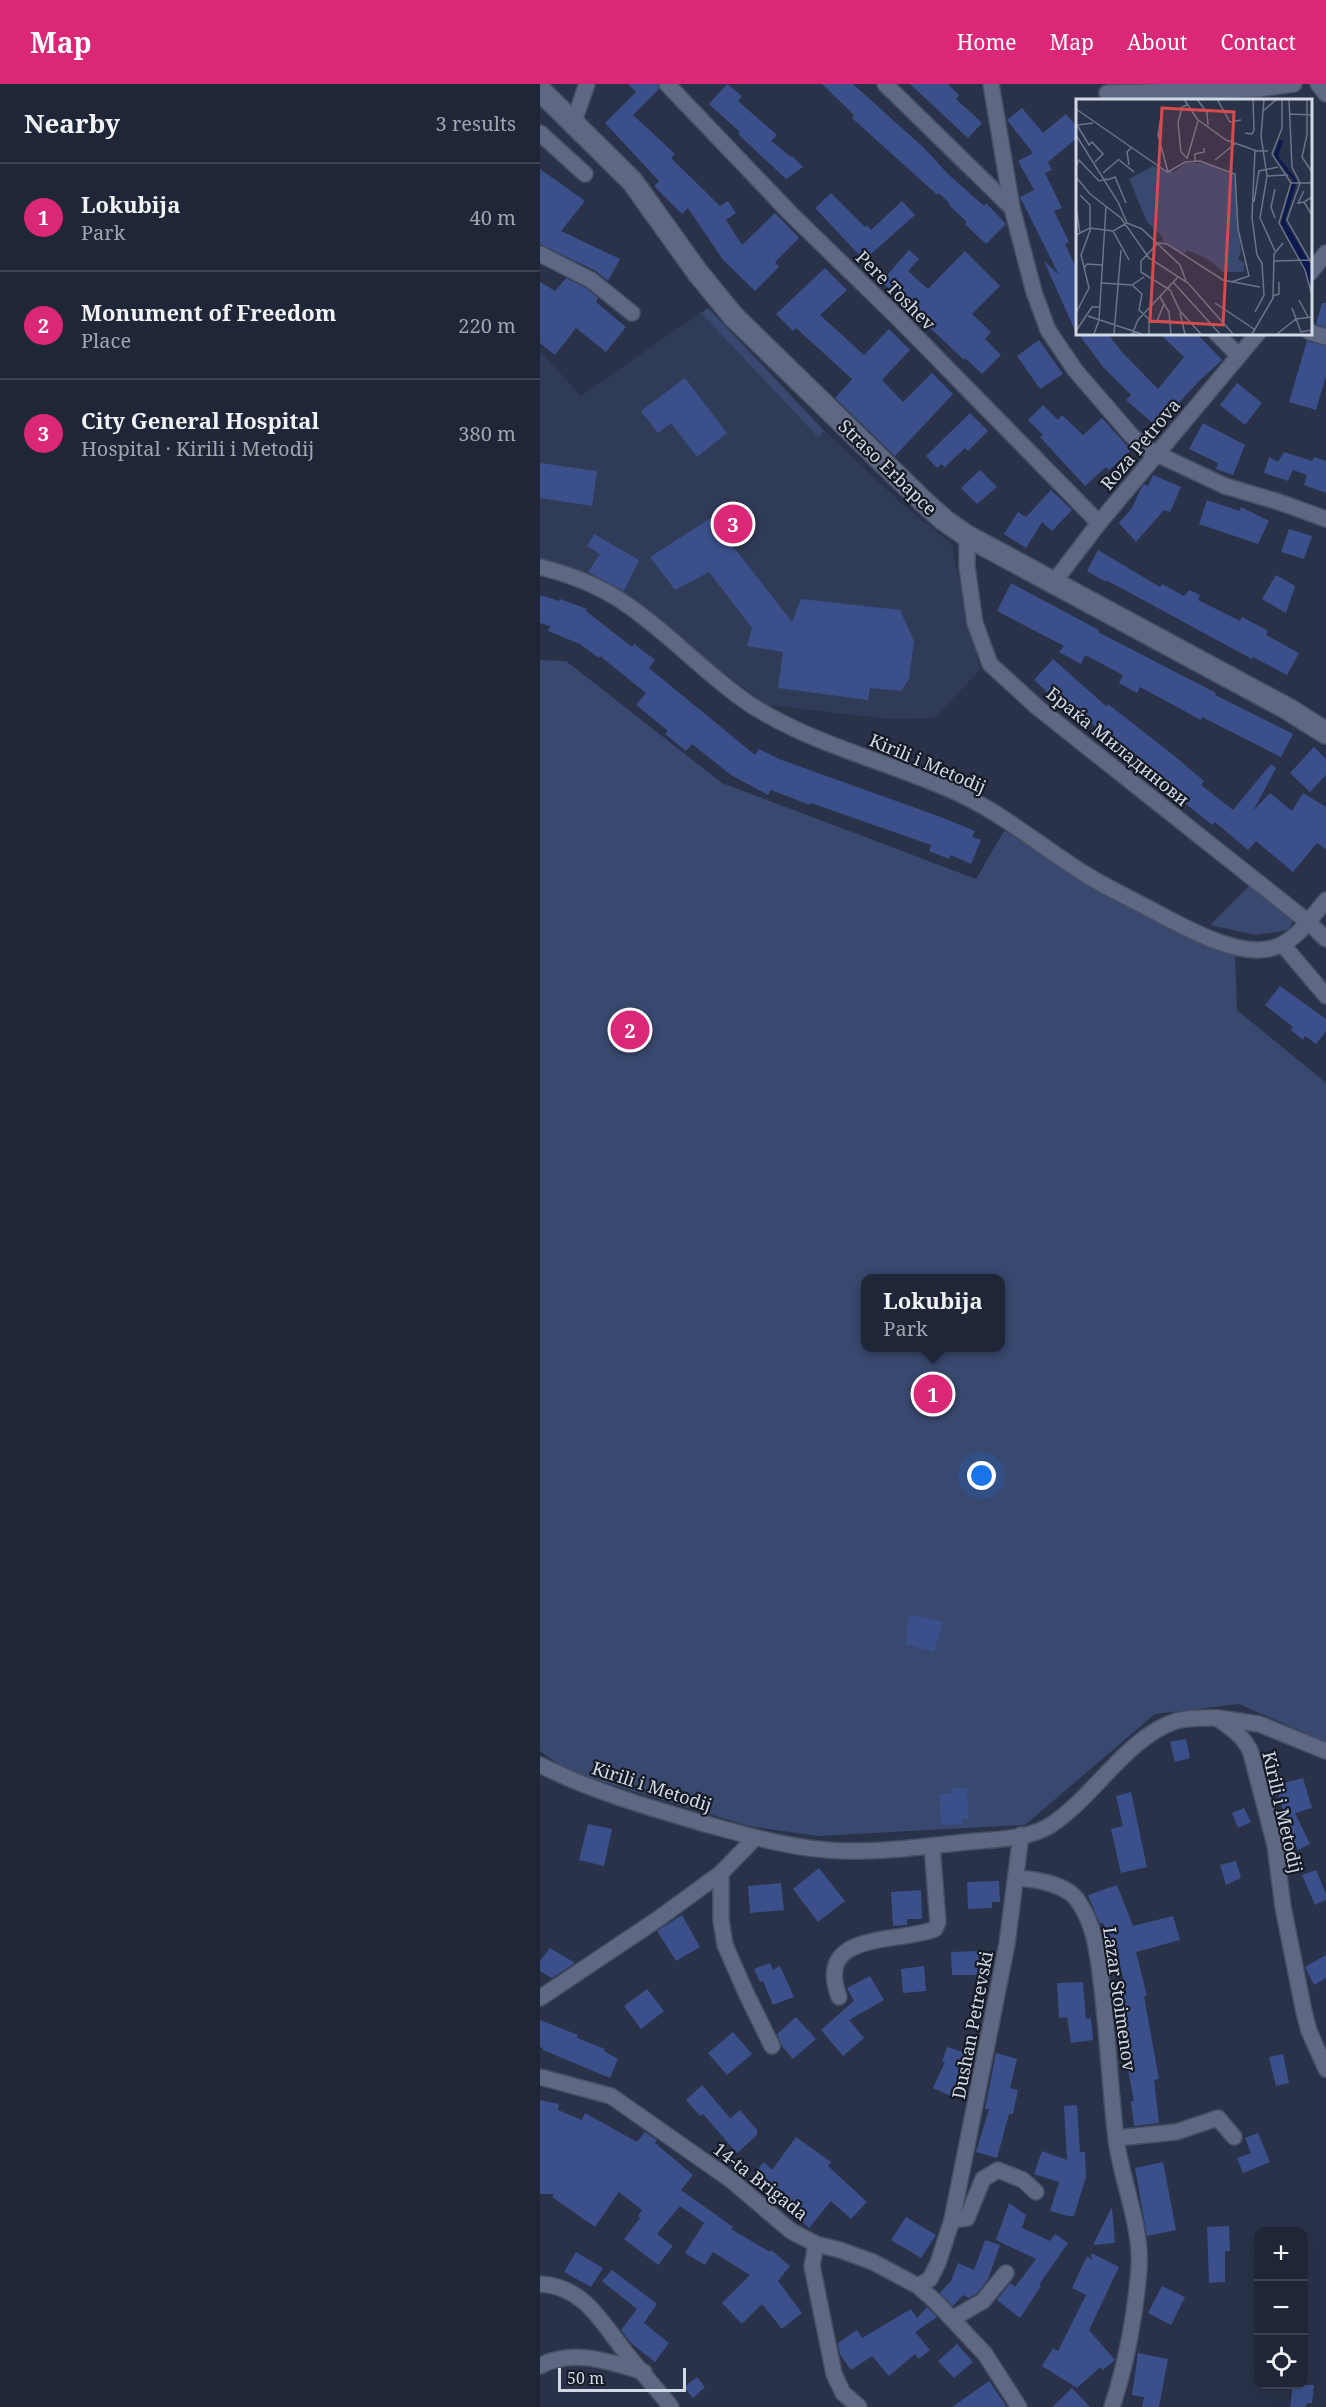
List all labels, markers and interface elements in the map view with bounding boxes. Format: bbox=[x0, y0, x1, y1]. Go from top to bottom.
text: Map bbox=[30, 23, 92, 61]
text: Home bbox=[957, 28, 1017, 56]
text: Map bbox=[1050, 28, 1094, 56]
text: About bbox=[1127, 28, 1188, 56]
text: Contact bbox=[1221, 28, 1296, 56]
inset map bbox=[1076, 99, 1311, 334]
text: Nearby bbox=[24, 105, 120, 141]
text: 3 results bbox=[436, 110, 516, 137]
text: Lokubija bbox=[81, 189, 180, 219]
text: 1 bbox=[38, 204, 49, 231]
text: 40 m bbox=[470, 204, 516, 231]
text: Park bbox=[81, 219, 125, 246]
street label: Pere Toshev bbox=[851, 245, 941, 335]
text: Monument of Freedom bbox=[81, 297, 336, 327]
text: 2 bbox=[38, 312, 49, 339]
text: 220 m bbox=[458, 312, 516, 339]
text: Place bbox=[81, 327, 131, 354]
street label: Roza Petrova bbox=[1095, 393, 1185, 495]
text: City General Hospital bbox=[81, 405, 319, 435]
street label: Straso Erbapce bbox=[834, 414, 942, 520]
text: 3 bbox=[38, 420, 49, 447]
text: 380 m bbox=[458, 420, 516, 447]
text: Hospital · Kirili i Metodij bbox=[81, 435, 314, 462]
pin: 3 bbox=[714, 502, 752, 546]
street label: Браќа Миладинови bbox=[1042, 681, 1194, 811]
street label: Kirili i Metodij bbox=[866, 728, 990, 798]
pin: 2 bbox=[610, 1008, 650, 1052]
popup bbox=[861, 1274, 1005, 1352]
text: Lokubija bbox=[883, 1285, 983, 1315]
text: Park bbox=[883, 1315, 928, 1342]
pin: 1 bbox=[914, 1372, 952, 1416]
your location bbox=[967, 1461, 996, 1490]
street label: Kirili i Metodij bbox=[1257, 1749, 1309, 1875]
street label: Kirili i Metodij bbox=[589, 1755, 715, 1817]
street label: Lazar Stoimenov bbox=[1098, 1925, 1142, 2073]
street label: Dushan Petrevski bbox=[946, 1949, 998, 2101]
street label: 14-ta Brigada bbox=[709, 2136, 813, 2226]
map controls bbox=[1254, 2227, 1308, 2389]
button: + bbox=[1254, 2227, 1308, 2281]
button: − bbox=[1254, 2281, 1308, 2335]
button: locate bbox=[1254, 2335, 1308, 2389]
scale bar bbox=[558, 2365, 686, 2392]
text: 50 m bbox=[567, 2367, 604, 2389]

